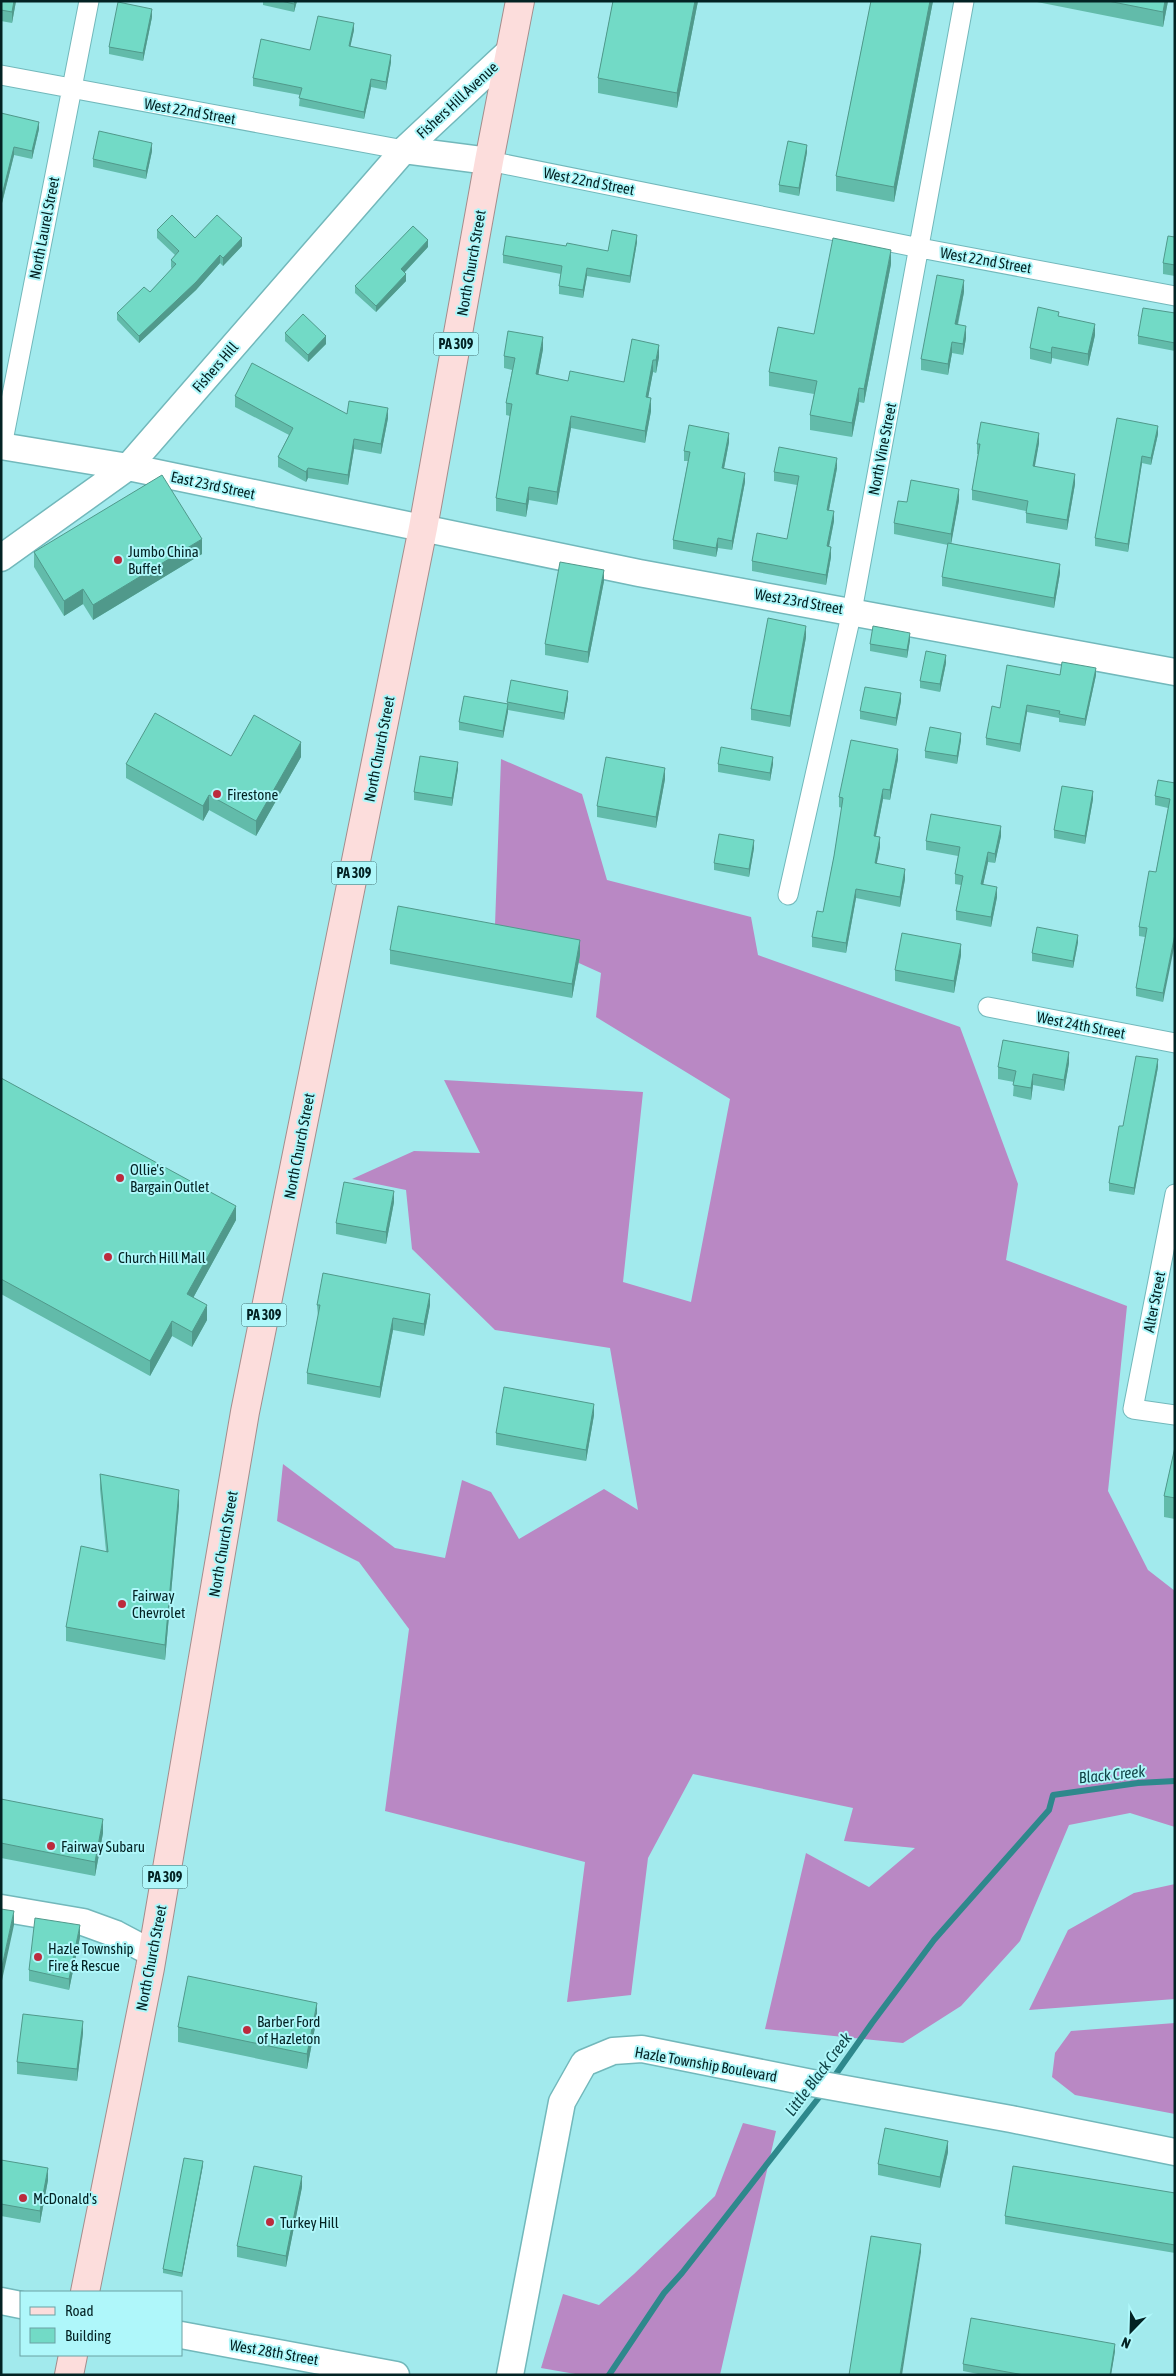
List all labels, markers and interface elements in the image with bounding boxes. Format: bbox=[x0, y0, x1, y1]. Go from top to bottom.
street label: Fishers Hill Avenue bbox=[413, 58, 501, 142]
street label: West 22nd Street bbox=[143, 95, 237, 127]
street label: West 22nd Street bbox=[542, 164, 636, 198]
street label: North Laurel Street bbox=[26, 175, 62, 281]
street label: North Church Street bbox=[453, 209, 489, 317]
street label: West 22nd Street bbox=[939, 244, 1033, 276]
road number: PA 309 bbox=[434, 332, 478, 356]
street label: Fishers Hill bbox=[189, 338, 241, 396]
street label: North Vine Street bbox=[865, 401, 899, 497]
street label: East 23rd Street bbox=[169, 468, 257, 502]
place label: Jumbo China Buffet bbox=[128, 543, 199, 577]
marker: Jumbo China Buffet bbox=[112, 554, 124, 566]
street label: West 23rd Street bbox=[753, 585, 845, 617]
street label: North Church Street bbox=[360, 695, 398, 803]
place label: Firestone bbox=[227, 786, 279, 803]
marker: Firestone bbox=[211, 788, 223, 800]
road number: PA 309 bbox=[332, 861, 376, 884]
street label: West 24th Street bbox=[1035, 1008, 1127, 1042]
street label: North Church Street bbox=[280, 1092, 318, 1200]
place label: Ollie's Bargain Outlet bbox=[130, 1161, 209, 1195]
marker: Ollie's Bargain Outlet bbox=[114, 1172, 126, 1184]
place label: Church Hill Mall bbox=[118, 1249, 206, 1266]
marker: Church Hill Mall bbox=[102, 1251, 114, 1263]
street label: Alter Street bbox=[1140, 1270, 1168, 1334]
road number: PA 309 bbox=[242, 1304, 286, 1326]
street label: North Church Street bbox=[205, 1490, 241, 1598]
place label: Fairway Chevrolet bbox=[132, 1587, 185, 1621]
marker: Fairway Chevrolet bbox=[116, 1598, 128, 1610]
water label: Black Creek bbox=[1078, 1761, 1147, 1786]
place label: Fairway Subaru bbox=[61, 1838, 145, 1855]
marker: Fairway Subaru bbox=[45, 1840, 57, 1852]
road number: PA 309 bbox=[142, 1865, 188, 1888]
street label: North Church Street bbox=[132, 1904, 170, 2012]
place label: Hazle Township Fire & Rescue bbox=[48, 1940, 134, 1974]
marker: Hazle Township Fire & Rescue bbox=[32, 1951, 44, 1963]
place label: Barber Ford of Hazleton bbox=[257, 2013, 320, 2047]
marker: Barber Ford of Hazleton bbox=[241, 2024, 253, 2036]
water label: Little Black Creek bbox=[781, 2028, 856, 2119]
street label: Hazle Township Boulevard bbox=[634, 2043, 778, 2085]
place label: McDonald's bbox=[33, 2190, 97, 2207]
marker: McDonald's bbox=[17, 2192, 29, 2204]
place label: Turkey Hill bbox=[280, 2214, 339, 2231]
marker: Turkey Hill bbox=[264, 2216, 276, 2228]
legend bbox=[20, 2291, 182, 2356]
text: Road bbox=[65, 2302, 94, 2319]
north arrow bbox=[1106, 2306, 1156, 2356]
text: Building bbox=[65, 2327, 111, 2344]
text: N bbox=[1119, 2334, 1133, 2352]
street label: West 28th Street bbox=[228, 2336, 320, 2368]

